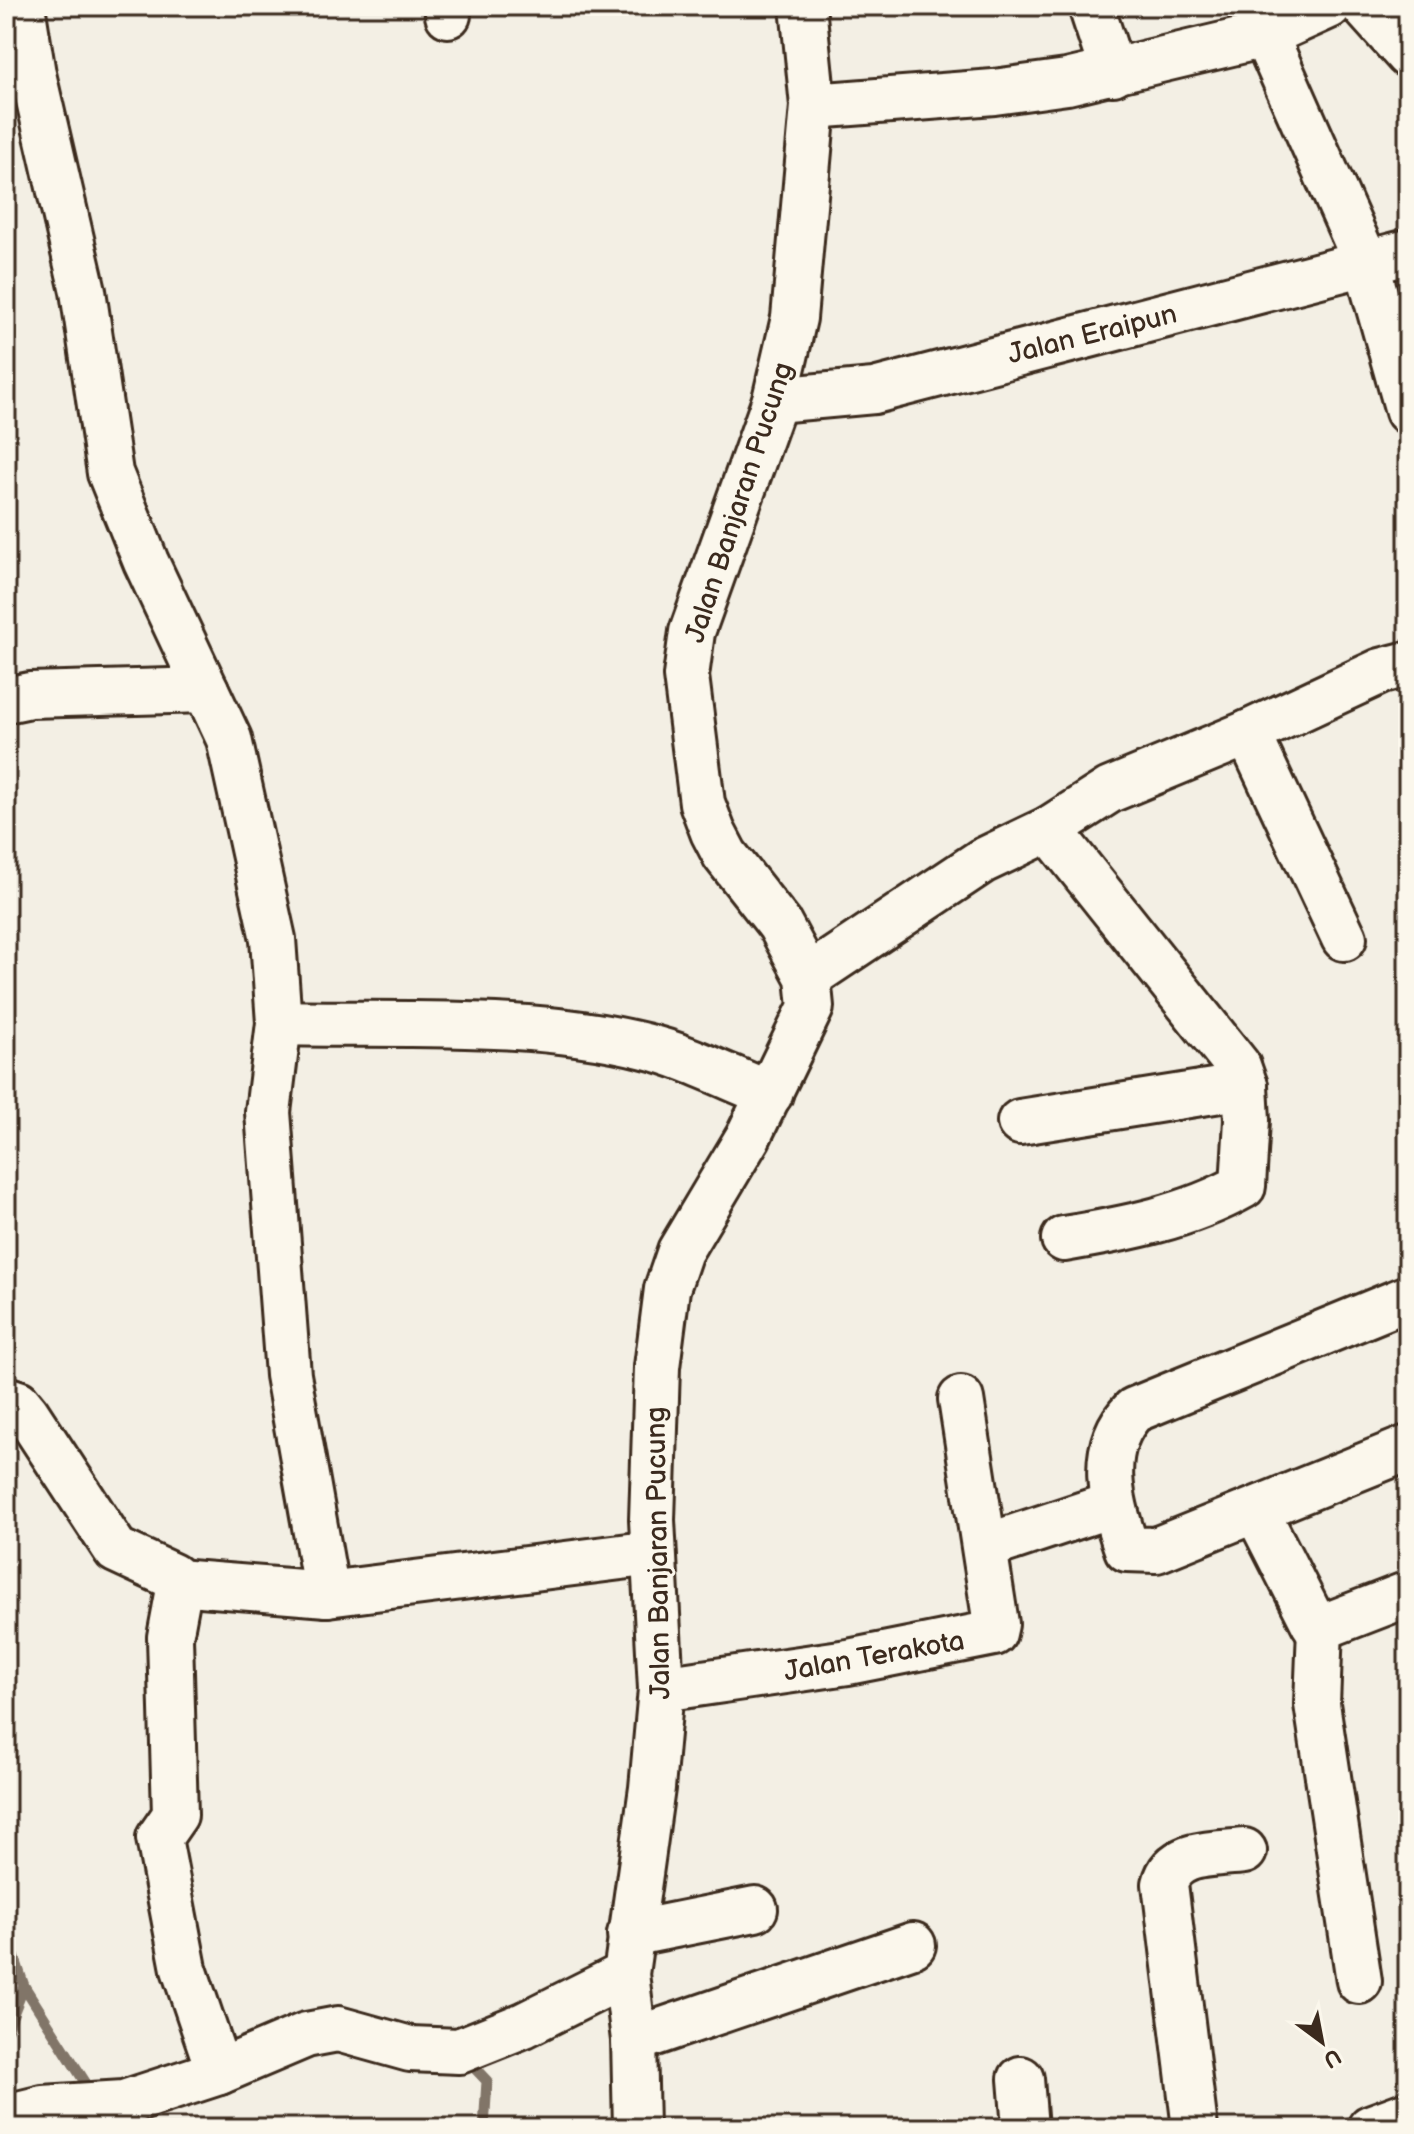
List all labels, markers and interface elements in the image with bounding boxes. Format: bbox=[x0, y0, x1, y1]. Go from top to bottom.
street label: Jalan Eraipun bbox=[1004, 298, 1180, 371]
street label: Jalan Banjaran Pucung bbox=[678, 358, 800, 647]
street label: Jalan Banjaran Pucung bbox=[639, 1406, 678, 1700]
street label: Jalan Terakota bbox=[781, 1624, 967, 1689]
north arrow bbox=[1282, 2002, 1362, 2082]
text: U bbox=[1318, 2042, 1346, 2073]

